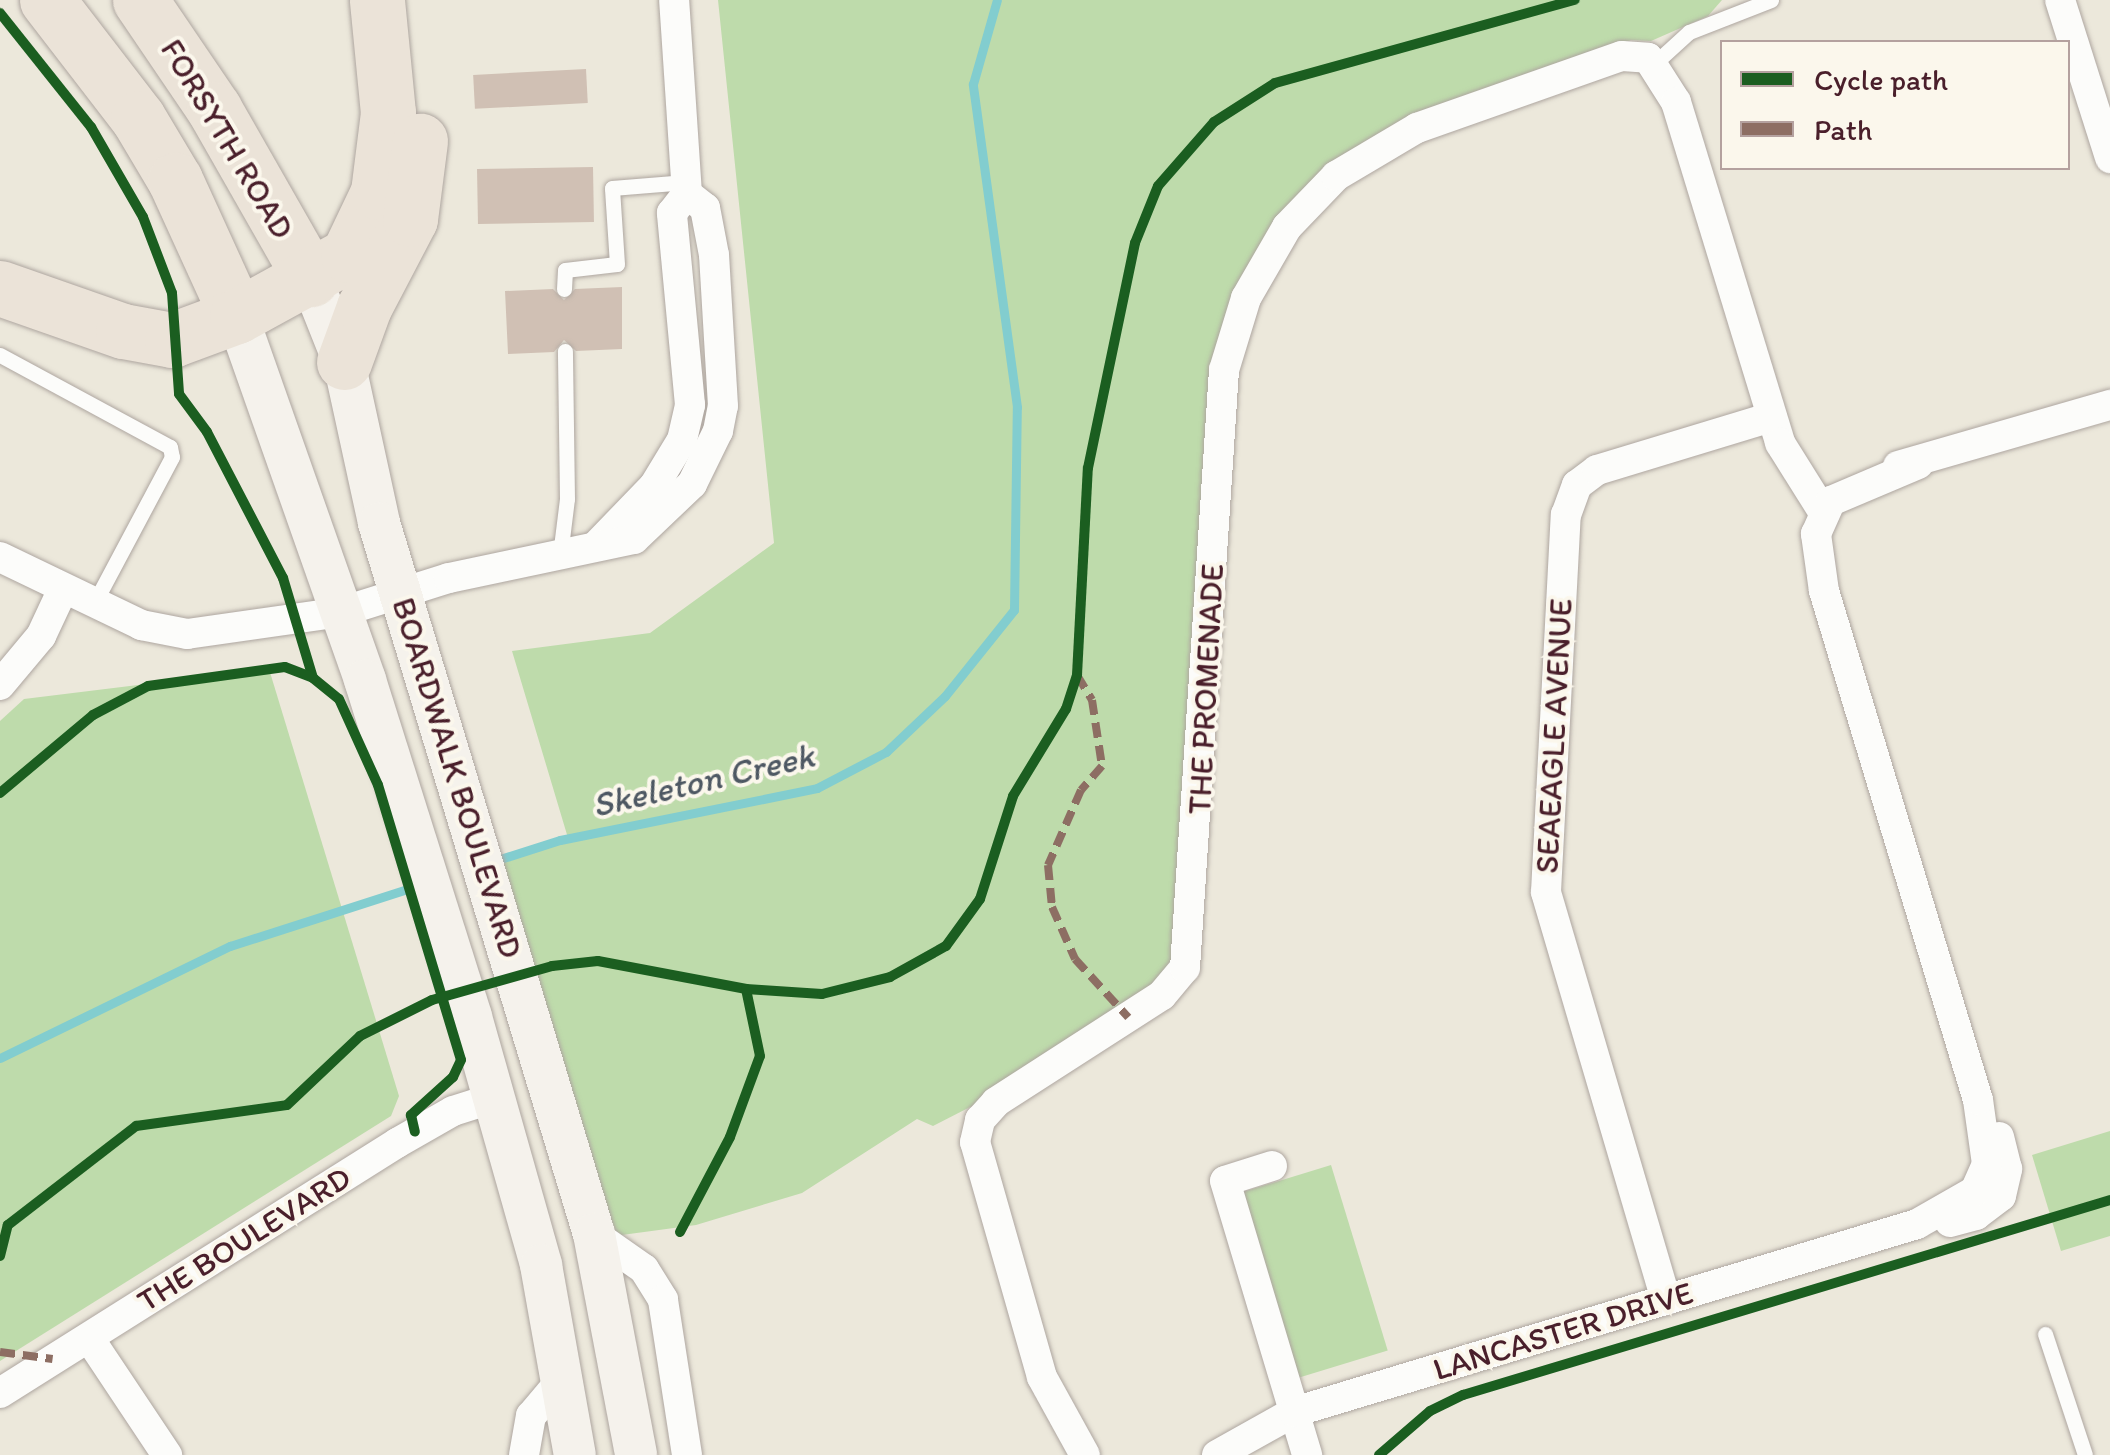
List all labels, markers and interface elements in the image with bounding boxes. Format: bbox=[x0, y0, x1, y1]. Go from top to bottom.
street label: FORSYTH ROAD bbox=[152, 32, 302, 246]
legend bbox=[1720, 40, 2070, 170]
text: Cycle path bbox=[1814, 61, 1948, 98]
text: Path bbox=[1814, 111, 1872, 148]
street label: THE PROMENADE bbox=[1180, 564, 1232, 814]
street label: BOARDWALK BOULEVARD bbox=[384, 593, 530, 963]
street label: SEAEAGLE AVENUE bbox=[1528, 598, 1580, 874]
water label: Skeleton Creek bbox=[588, 734, 818, 826]
street label: THE BOULEVARD bbox=[131, 1158, 357, 1320]
street label: LANCASTER DRIVE bbox=[1428, 1273, 1698, 1389]

